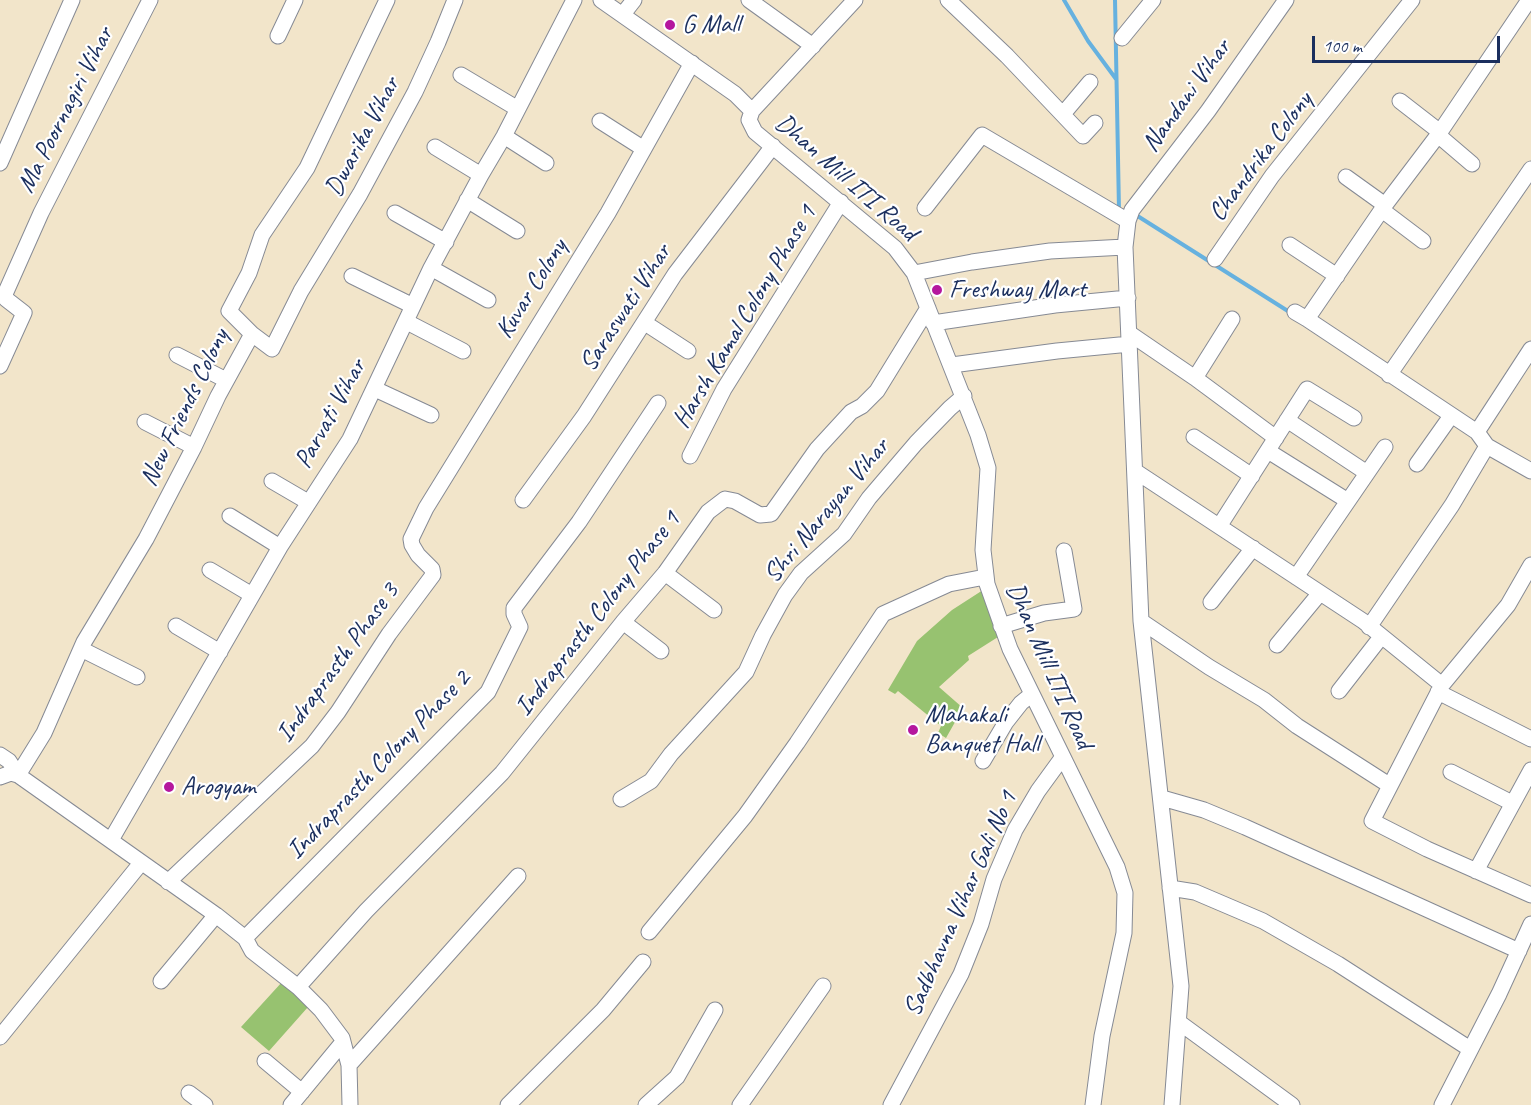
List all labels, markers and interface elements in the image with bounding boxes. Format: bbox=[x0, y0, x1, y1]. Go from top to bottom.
place label: G Mall bbox=[682, 9, 740, 41]
marker: G Mall bbox=[663, 18, 677, 32]
street label: Ma Poornagiri Vihar bbox=[11, 22, 121, 198]
scale bar bbox=[1315, 24, 1502, 62]
street label: Nandani Vihar bbox=[1136, 34, 1238, 158]
text: 100 m bbox=[1323, 35, 1362, 57]
street label: Dwarika Vihar bbox=[319, 72, 407, 202]
street label: Chandrika Colony bbox=[1202, 86, 1320, 228]
street label: Dhan Mill ITI Road bbox=[769, 108, 923, 248]
street label: Harsh Kamal Colony Phase 1 bbox=[666, 200, 824, 434]
street label: Kuvar Colony bbox=[489, 234, 575, 344]
street label: Saraswati Vihar bbox=[573, 238, 679, 378]
place label: Freshway Mart bbox=[949, 274, 1086, 306]
marker: Freshway Mart bbox=[930, 283, 944, 297]
street label: New Friends Colony bbox=[133, 324, 237, 492]
street label: Parvati Vihar bbox=[288, 354, 374, 474]
street label: Shri Narayan Vihar bbox=[757, 432, 897, 590]
street label: Indraprasth Colony Phase 1 bbox=[508, 506, 688, 722]
street label: Indraprasth Phase 3 bbox=[270, 577, 406, 749]
street label: Dhan Mill ITI Road bbox=[999, 578, 1099, 754]
street label: Indraprasth Colony Phase 2 bbox=[281, 664, 477, 866]
place label: Mahakali Banquet Hall bbox=[925, 699, 1039, 760]
marker: Mahakali Banquet Hall bbox=[906, 723, 920, 737]
place label: Arogyam bbox=[181, 771, 255, 803]
marker: Arogyam bbox=[162, 780, 176, 794]
street label: Sadbhavna Vihar Gali No 1 bbox=[897, 787, 1025, 1021]

